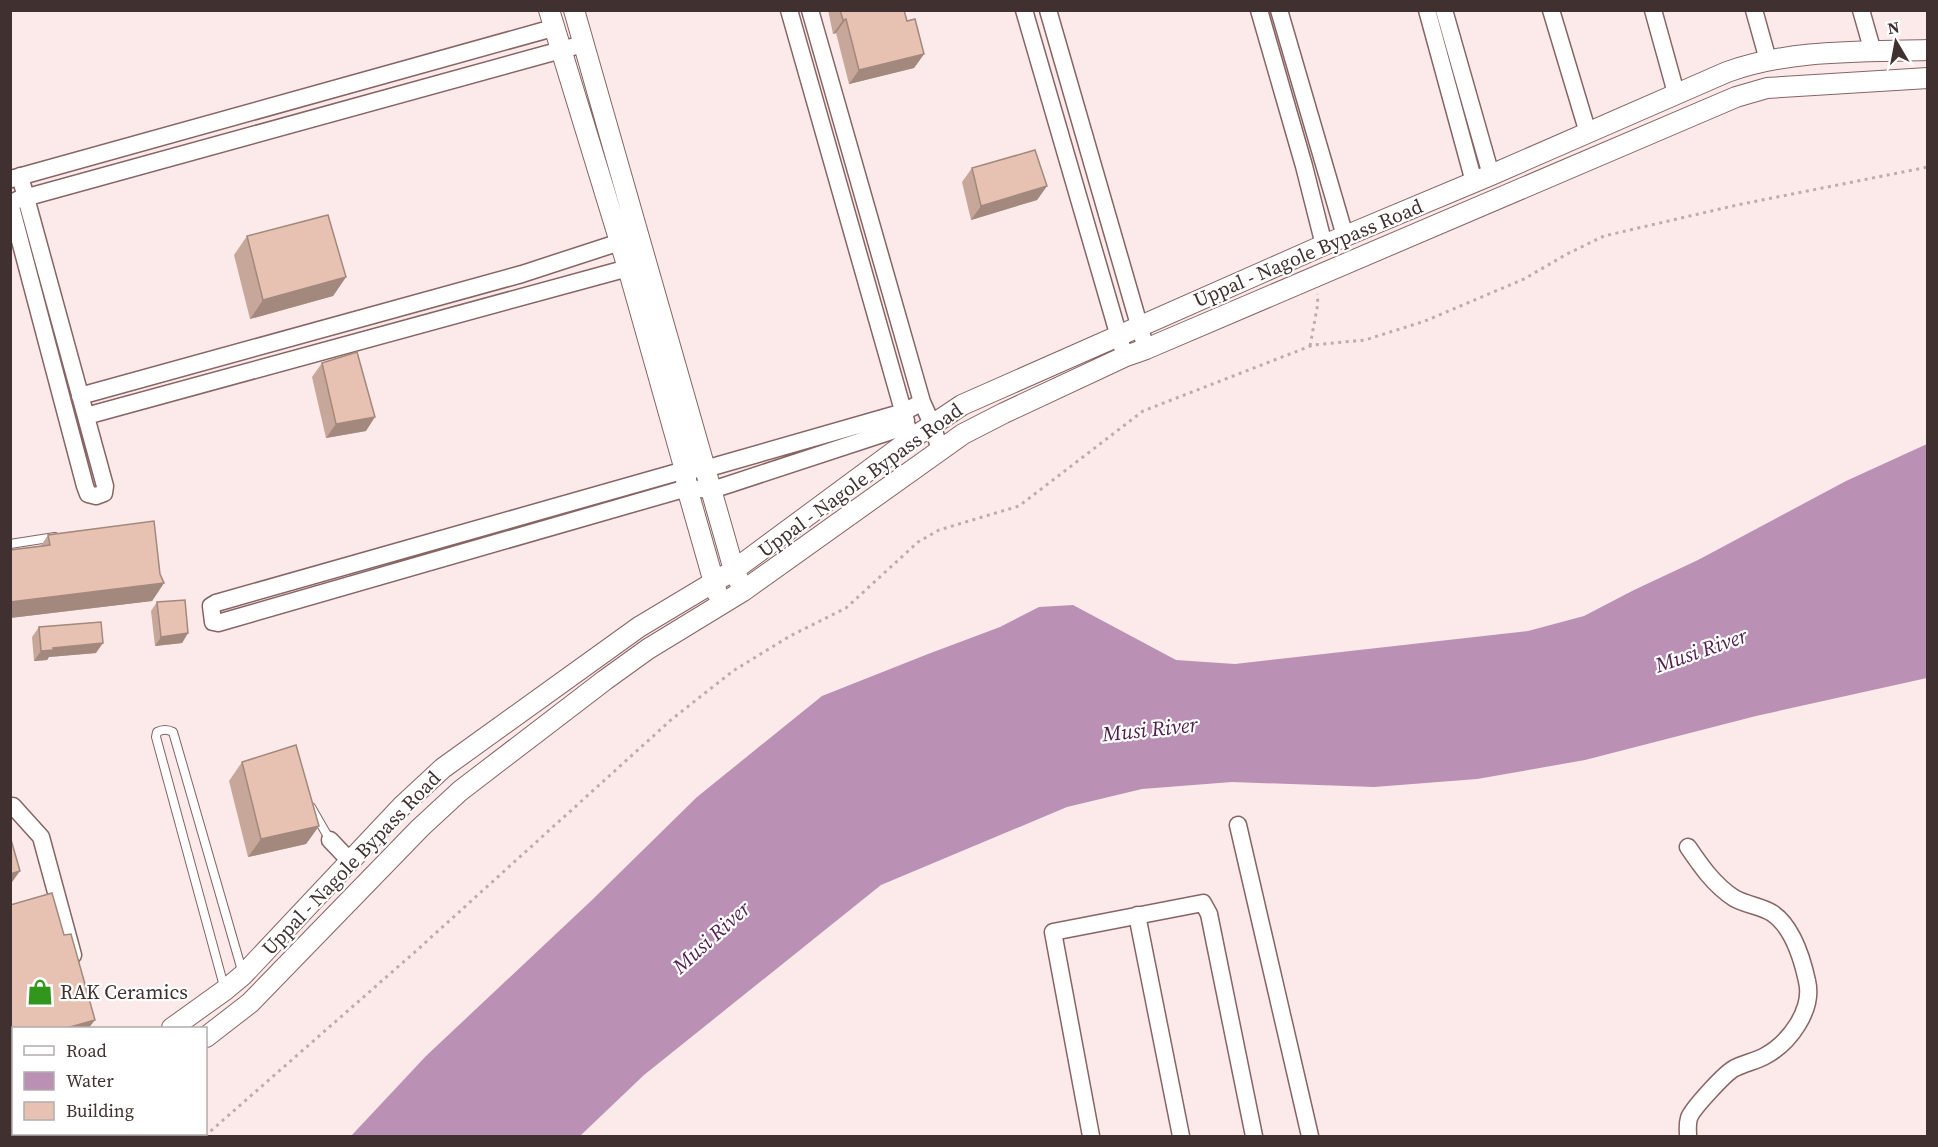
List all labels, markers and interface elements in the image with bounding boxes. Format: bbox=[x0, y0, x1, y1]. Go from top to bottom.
north arrow bbox=[1866, 12, 1926, 72]
text: N bbox=[1886, 15, 1901, 39]
street label: Uppal - Nagole Bypass Road bbox=[1189, 192, 1428, 314]
street label: Uppal - Nagole Bypass Road bbox=[752, 396, 968, 564]
water label: Musi River bbox=[1650, 620, 1752, 680]
water label: Musi River bbox=[1100, 710, 1200, 749]
street label: Uppal - Nagole Bypass Road bbox=[255, 764, 447, 961]
water label: Musi River bbox=[665, 894, 757, 981]
shop icon: RAK Ceramics bbox=[25, 977, 55, 1007]
place label: RAK Ceramics bbox=[60, 978, 188, 1006]
legend bbox=[12, 1027, 207, 1135]
text: Road bbox=[66, 1038, 107, 1063]
text: Water bbox=[66, 1068, 114, 1093]
text: Building bbox=[66, 1098, 134, 1123]

